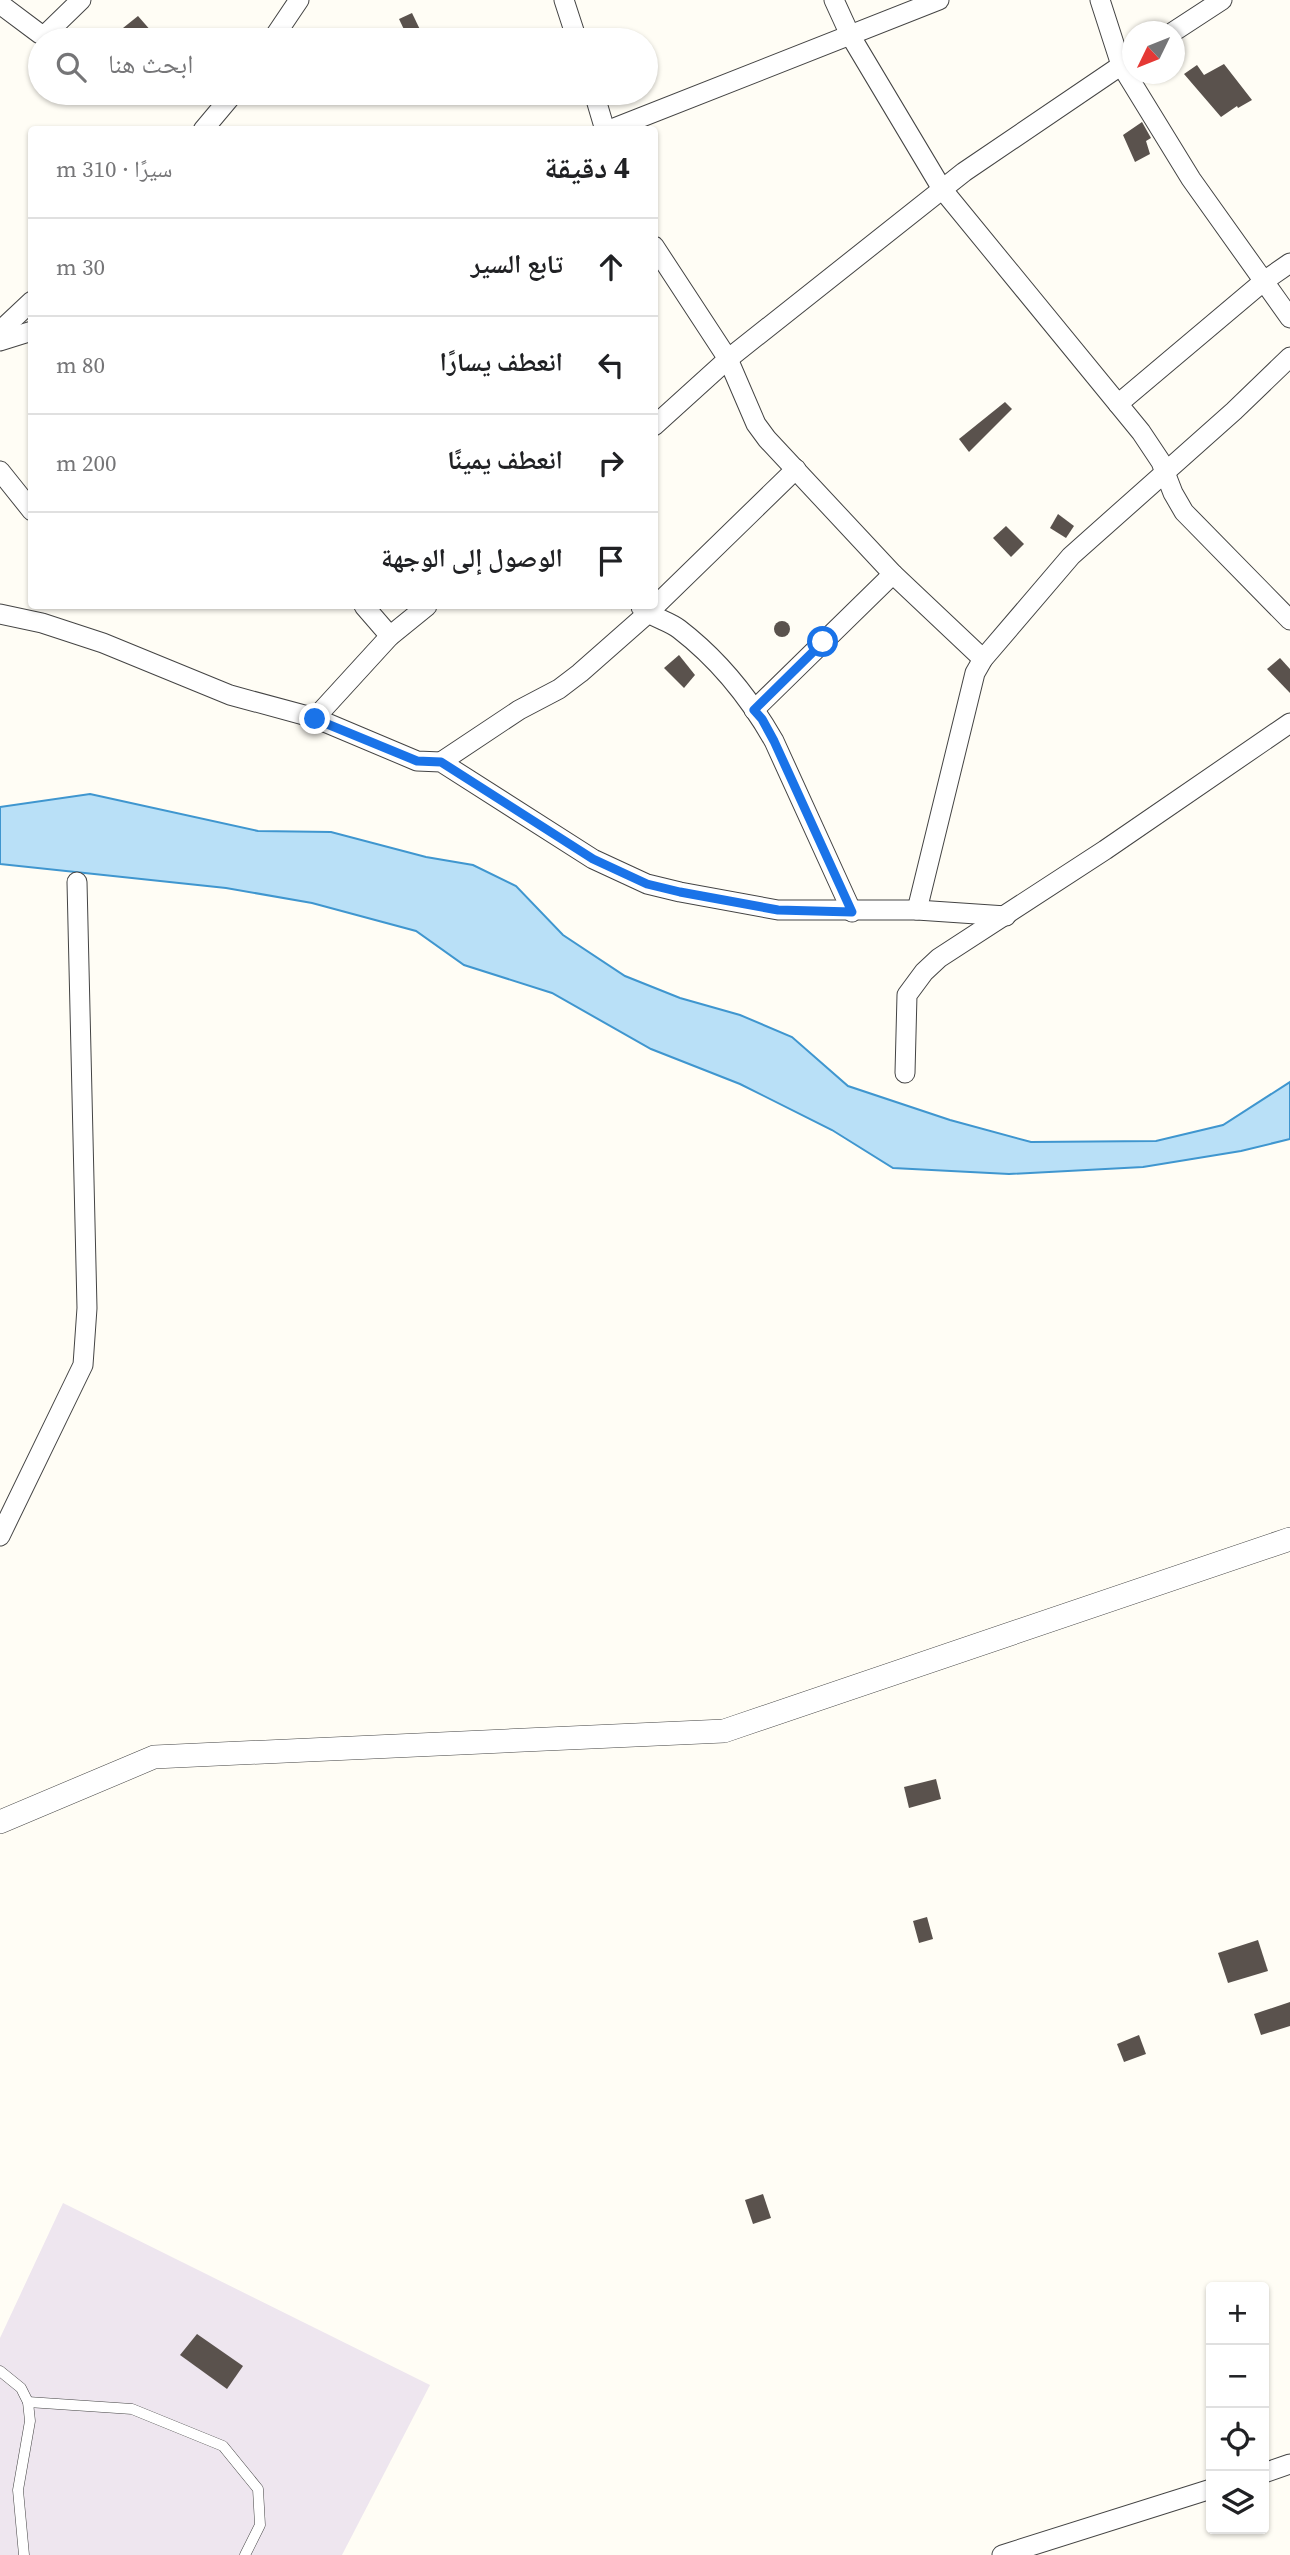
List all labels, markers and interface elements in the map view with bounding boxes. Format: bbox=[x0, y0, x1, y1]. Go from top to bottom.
north arrow bbox=[1122, 21, 1185, 84]
search box bbox=[28, 28, 658, 105]
text: ابحث هنا bbox=[108, 46, 193, 82]
icon: search bbox=[52, 48, 90, 86]
text: 4 دقيقة bbox=[544, 147, 630, 188]
text: سيرًا · 310 m bbox=[56, 153, 172, 185]
text: تابع السير bbox=[471, 246, 563, 282]
icon: ahead bbox=[592, 248, 630, 286]
text: 30 m bbox=[56, 251, 105, 283]
text: انعطف يسارًا bbox=[440, 344, 563, 380]
icon: left bbox=[592, 346, 630, 384]
text: 80 m bbox=[56, 349, 105, 381]
text: انعطف يمينًا bbox=[447, 442, 563, 478]
icon: right bbox=[592, 444, 630, 482]
text: 200 m bbox=[56, 447, 117, 479]
text: الوصول إلى الوجهة bbox=[381, 540, 563, 576]
icon: arrive bbox=[592, 542, 630, 580]
route start bbox=[807, 626, 838, 657]
route end bbox=[299, 703, 330, 734]
map controls bbox=[1206, 2282, 1269, 2534]
button: + bbox=[1206, 2282, 1269, 2345]
button: − bbox=[1206, 2345, 1269, 2408]
button: locate bbox=[1206, 2408, 1269, 2471]
button: layers bbox=[1206, 2471, 1269, 2534]

